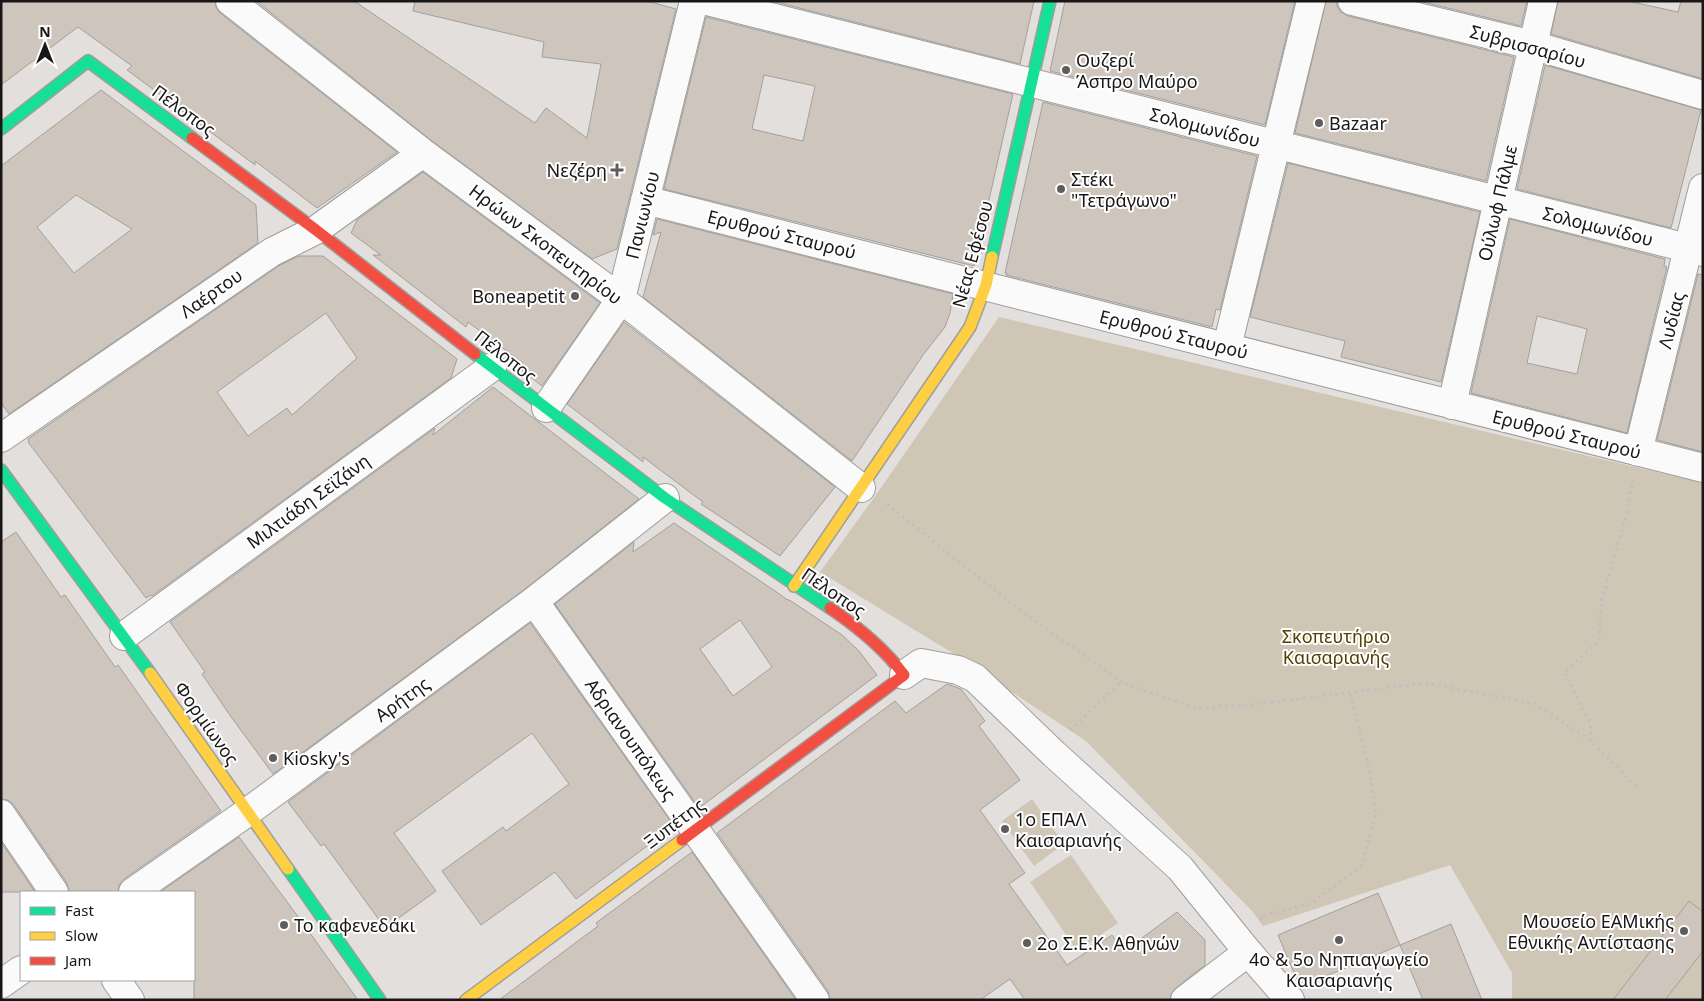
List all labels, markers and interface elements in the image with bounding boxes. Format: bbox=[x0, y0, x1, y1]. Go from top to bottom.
street label: Συβρισσαρίου bbox=[1467, 19, 1589, 73]
north arrow bbox=[20, 20, 70, 70]
text: N bbox=[39, 22, 51, 41]
place label: Ουζερί Άσπρο Μαύρο bbox=[1076, 48, 1198, 93]
marker: Ουζερί Άσπρο Μαύρο bbox=[1060, 64, 1072, 76]
street label: Πέλοπος bbox=[148, 79, 221, 141]
street label: Σολομωνίδου bbox=[1147, 102, 1263, 152]
place label: Bazaar bbox=[1329, 111, 1387, 135]
marker: Bazaar bbox=[1313, 117, 1325, 129]
street label: Ούλωφ Πάλμε bbox=[1472, 143, 1522, 263]
place label: Νεζέρη bbox=[547, 158, 607, 182]
marker: Νεζέρη bbox=[611, 164, 623, 176]
place label: Στέκι "Τετράγωνο" bbox=[1071, 167, 1177, 212]
street label: Πανιωνίου bbox=[619, 169, 665, 261]
street label: Ηρώων Σκοπευτηρίου bbox=[465, 179, 627, 309]
marker: Στέκι "Τετράγωνο" bbox=[1055, 183, 1067, 195]
street label: Νέας Εφέσου bbox=[946, 198, 998, 310]
street label: Σολομωνίδου bbox=[1540, 201, 1656, 251]
street label: Ερυθρού Σταυρού bbox=[705, 204, 859, 264]
street label: Λαέρτου bbox=[175, 263, 247, 323]
place label: Boneapetit bbox=[472, 284, 565, 308]
street label: Λυδίας bbox=[1652, 289, 1690, 351]
marker: Boneapetit bbox=[569, 290, 581, 302]
street label: Ερυθρού Σταυρού bbox=[1097, 304, 1251, 364]
street label: Πέλοπος bbox=[470, 324, 542, 388]
street label: Ερυθρού Σταυρού bbox=[1490, 404, 1644, 464]
street label: Μιλτιάδη Σεϊζάνη bbox=[242, 448, 374, 554]
street label: Πέλοπος bbox=[797, 562, 871, 622]
park label: Σκοπευτήριο Καισαριανής bbox=[1282, 624, 1390, 669]
street label: Αρήτης bbox=[370, 671, 434, 727]
street label: Αδριανουπόλεως bbox=[580, 674, 682, 805]
street label: Φορμίωνος bbox=[169, 677, 245, 770]
place label: Kiosky's bbox=[283, 746, 350, 770]
marker: Kiosky's bbox=[267, 752, 279, 764]
street label: Ξυπέτης bbox=[639, 792, 710, 854]
place label: 1ο ΕΠΑΛ Καισαριανής bbox=[1015, 807, 1122, 852]
marker: 1ο ΕΠΑΛ Καισαριανής bbox=[999, 823, 1011, 835]
legend bbox=[20, 891, 195, 981]
text: Fast bbox=[65, 900, 94, 920]
place label: Μουσείο ΕΑΜικής Εθνικής Αντίστασης bbox=[1508, 909, 1674, 954]
place label: Το καφενεδάκι bbox=[294, 913, 415, 937]
marker: Το καφενεδάκι bbox=[278, 919, 290, 931]
text: Slow bbox=[65, 925, 98, 945]
marker: Μουσείο ΕΑΜικής Εθνικής Αντίστασης bbox=[1678, 925, 1690, 937]
place label: 2ο Σ.Ε.Κ. Αθηνών bbox=[1037, 931, 1179, 955]
marker: 4o & 5ο Νηπιαγωγείο Καισαριανής bbox=[1333, 934, 1345, 946]
marker: 2ο Σ.Ε.Κ. Αθηνών bbox=[1021, 937, 1033, 949]
place label: 4o & 5ο Νηπιαγωγείο Καισαριανής bbox=[1249, 947, 1429, 992]
text: Jam bbox=[63, 950, 92, 970]

